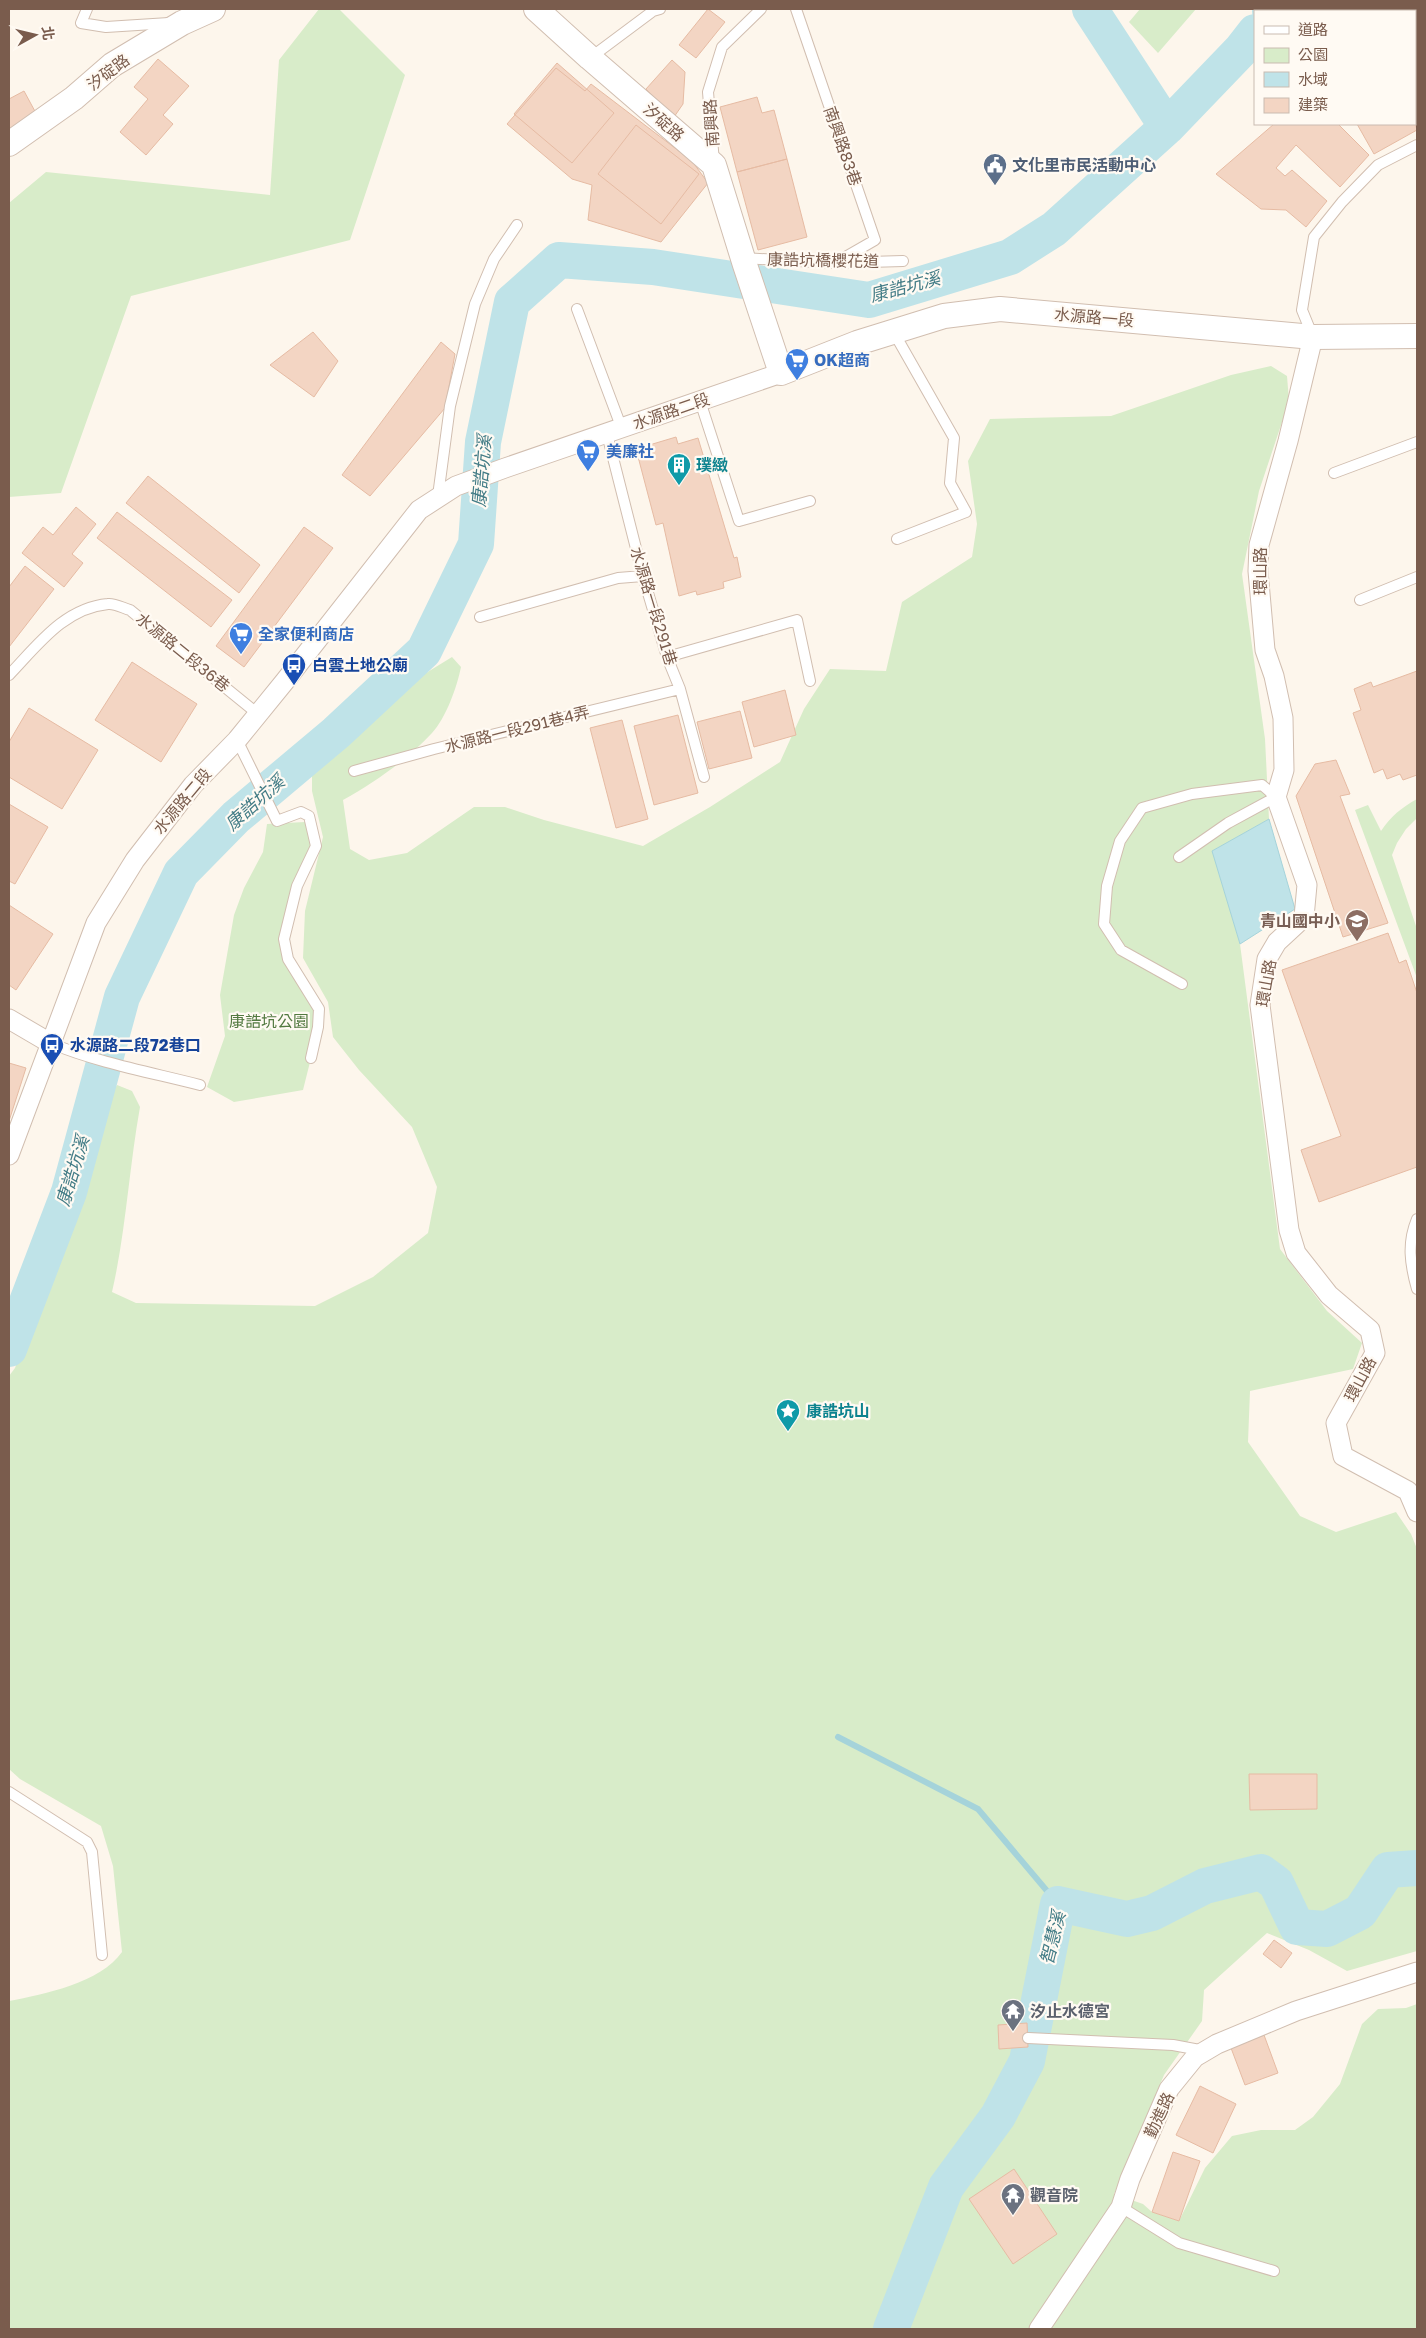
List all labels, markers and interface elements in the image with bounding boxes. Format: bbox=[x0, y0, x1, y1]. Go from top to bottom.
north arrow bbox=[10, 10, 60, 60]
legend bbox=[1254, 10, 1416, 125]
text: 道路 bbox=[1298, 20, 1328, 38]
text: 北 bbox=[39, 25, 58, 41]
text: 公園 bbox=[1298, 45, 1328, 63]
street label: 汐碇路 bbox=[83, 50, 133, 94]
text: 水域 bbox=[1298, 70, 1328, 88]
text: 建築 bbox=[1298, 95, 1328, 113]
street label: 南興路 bbox=[699, 98, 723, 148]
street label: 汐碇路 bbox=[639, 99, 689, 145]
street label: 南興路83巷 bbox=[820, 103, 866, 189]
public building icon: 文化里市民活動中心 bbox=[982, 152, 1008, 186]
place label: 文化里市民活動中心 bbox=[1012, 155, 1156, 175]
street label: 康誥坑橋櫻花道 bbox=[767, 249, 879, 271]
water label: 康誥坑溪 bbox=[867, 265, 945, 306]
street label: 水源路一段 bbox=[1053, 304, 1135, 330]
supermarket icon: OK超商 bbox=[784, 347, 810, 381]
place label: OK超商 bbox=[814, 350, 870, 370]
street label: 水源路二段 bbox=[630, 389, 712, 433]
water label: 康誥坑溪 bbox=[467, 431, 495, 508]
supermarket icon: 美廉社 bbox=[575, 438, 601, 472]
place label: 美廉社 bbox=[606, 441, 654, 461]
building icon: 璞緻 bbox=[666, 452, 692, 486]
place label: 璞緻 bbox=[696, 455, 728, 475]
street label: 水源路一段291巷 bbox=[626, 544, 682, 668]
street label: 環山路 bbox=[1250, 547, 1270, 595]
street label: 水源路二段36巷 bbox=[132, 608, 234, 696]
supermarket icon: 全家便利商店 bbox=[228, 621, 254, 655]
place label: 全家便利商店 bbox=[258, 624, 354, 644]
bus stop icon: 白雲土地公廟 bbox=[281, 652, 307, 686]
place label: 白雲土地公廟 bbox=[312, 655, 408, 675]
street label: 水源路一段291巷4弄 bbox=[443, 701, 591, 757]
street label: 水源路二段 bbox=[149, 764, 215, 838]
water label: 康誥坑溪 bbox=[220, 768, 291, 835]
school or university icon: 青山國中小 bbox=[1344, 908, 1370, 942]
place label: 青山國中小 bbox=[1260, 911, 1340, 931]
street label: 環山路 bbox=[1252, 958, 1280, 1008]
park label: 康誥坑公園 bbox=[229, 1011, 309, 1031]
bus stop icon: 水源路二段72巷口 bbox=[39, 1032, 65, 1066]
place label: 水源路二段72巷口 bbox=[70, 1035, 200, 1055]
water label: 康誥坑溪 bbox=[51, 1130, 94, 1208]
street label: 環山路 bbox=[1340, 1353, 1380, 1405]
place icon: 康誥坑山 bbox=[775, 1398, 801, 1432]
place label: 康誥坑山 bbox=[806, 1401, 870, 1421]
water label: 智慧溪 bbox=[1035, 1906, 1070, 1967]
temple icon: 汐止水德宮 bbox=[1000, 1998, 1026, 2032]
place label: 汐止水德宮 bbox=[1030, 2001, 1110, 2021]
street label: 勤進路 bbox=[1140, 2089, 1178, 2141]
temple icon: 觀音院 bbox=[1000, 2182, 1026, 2216]
place label: 觀音院 bbox=[1030, 2185, 1078, 2205]

